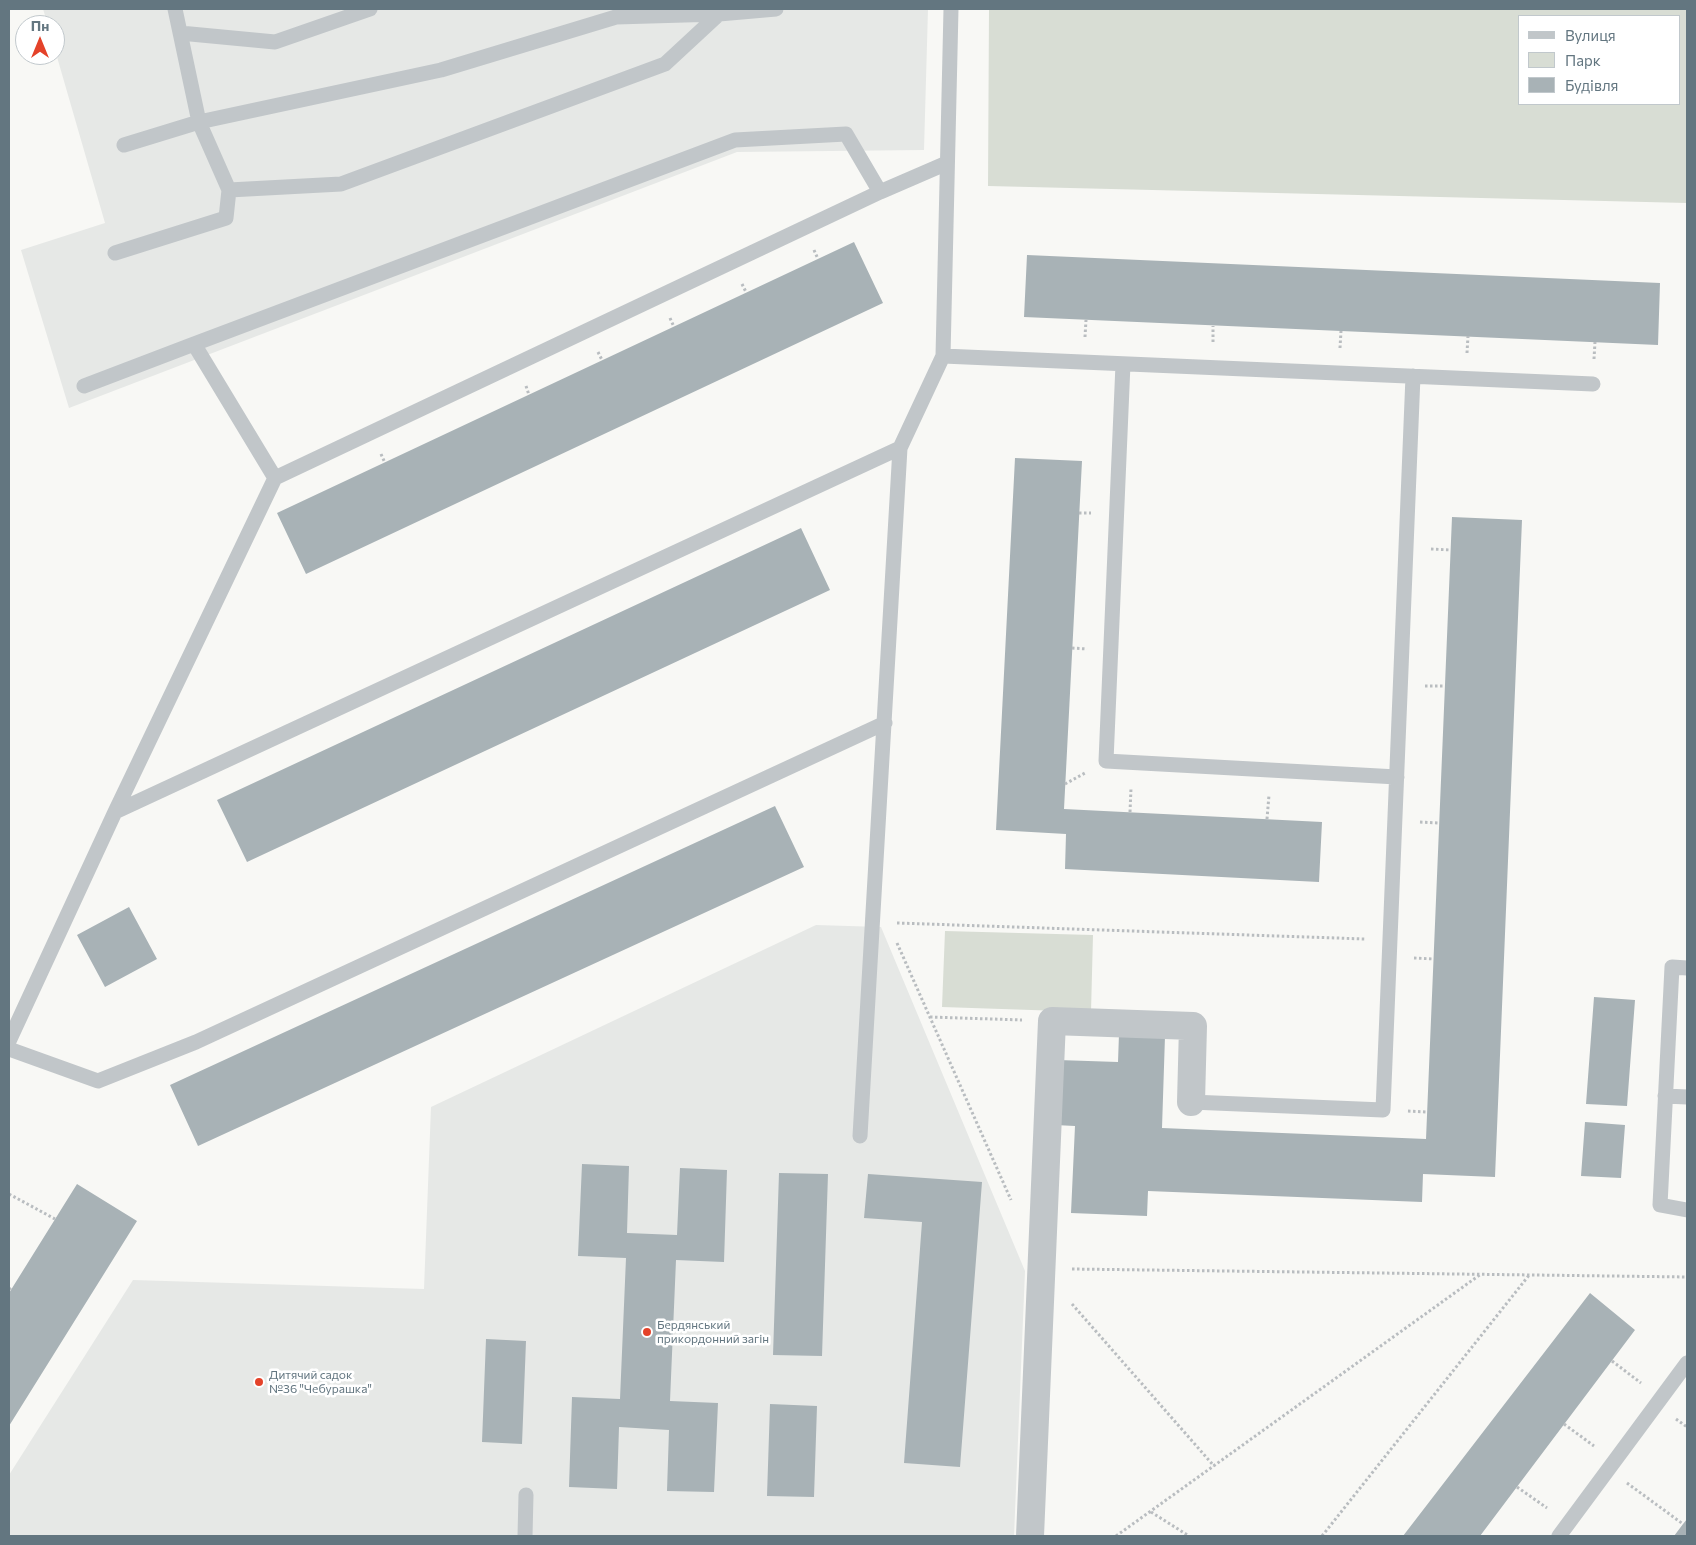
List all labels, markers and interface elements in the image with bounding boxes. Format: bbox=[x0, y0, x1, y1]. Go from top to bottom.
north arrow bbox=[15, 15, 65, 65]
legend bbox=[1518, 15, 1681, 105]
text: Пн bbox=[31, 17, 49, 34]
text: Вулиця bbox=[1565, 26, 1616, 44]
text: Парк bbox=[1565, 51, 1601, 69]
text: Будівля bbox=[1565, 76, 1618, 94]
place label: Бердянський прикордонний загін bbox=[657, 1318, 769, 1346]
marker: Бердянський прикордонний загін bbox=[641, 1326, 653, 1338]
place label: Дитячий садок №36 "Чебурашка" bbox=[269, 1368, 372, 1396]
marker: Дитячий садок №36 "Чебурашка" bbox=[253, 1376, 265, 1388]

